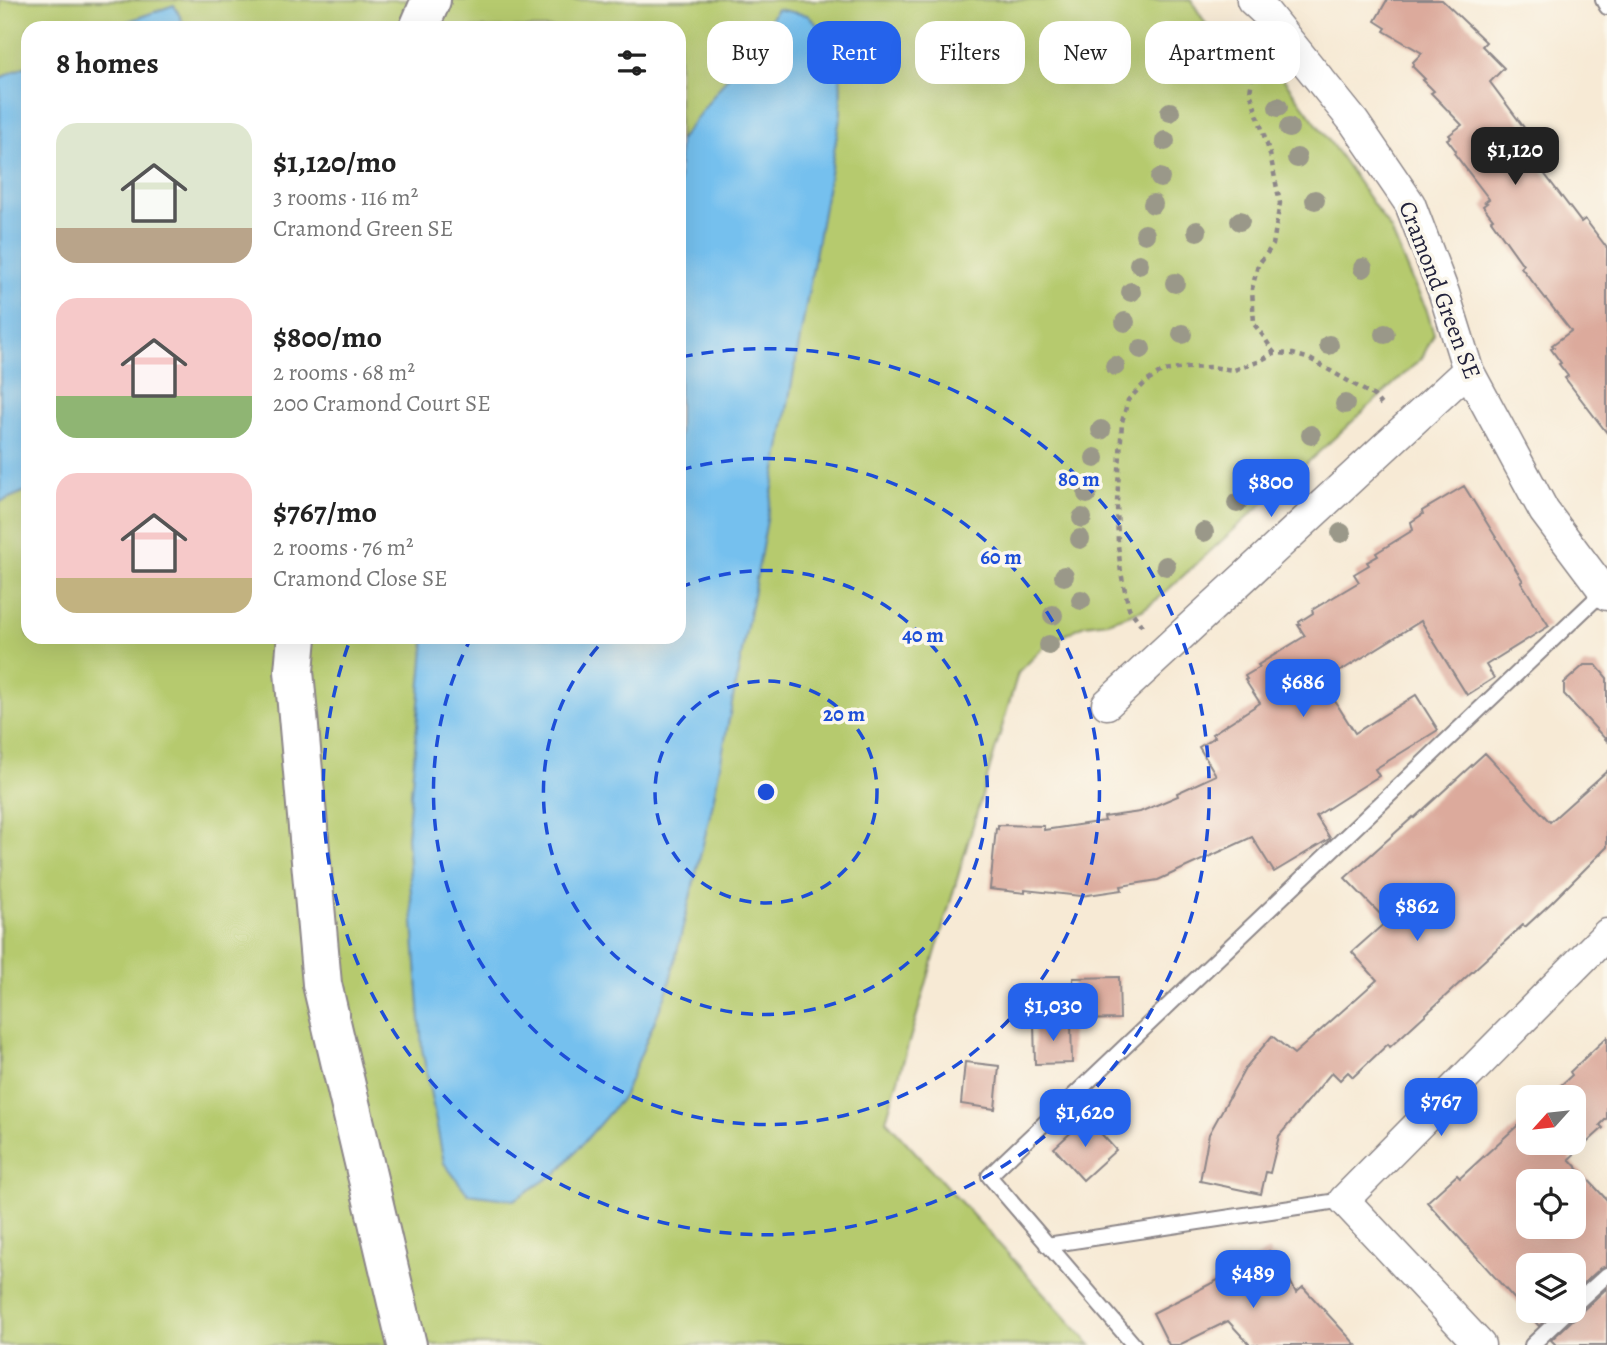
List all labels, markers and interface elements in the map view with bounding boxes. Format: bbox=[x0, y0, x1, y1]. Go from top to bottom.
chip: Buy bbox=[707, 21, 793, 84]
chip: Rent bbox=[807, 21, 901, 84]
chip: Filters bbox=[915, 21, 1025, 84]
chip: New bbox=[1039, 21, 1131, 84]
chip: Apartment bbox=[1145, 21, 1300, 84]
text: 8 homes bbox=[56, 43, 159, 83]
icon: filters bbox=[613, 44, 651, 82]
pin: $1,120 bbox=[1458, 128, 1572, 187]
text: $1,120 bbox=[1487, 134, 1543, 165]
text: $1,120/mo bbox=[273, 142, 397, 182]
icon: home bbox=[112, 151, 196, 235]
text: 3 rooms · 116 m² bbox=[273, 182, 418, 213]
street label: Cramond Green SE bbox=[1391, 196, 1489, 384]
text: Cramond Green SE bbox=[273, 213, 453, 244]
text: $800/mo bbox=[273, 317, 382, 357]
icon: home bbox=[112, 326, 196, 410]
text: 2 rooms · 68 m² bbox=[273, 357, 415, 388]
text: 200 Cramond Court SE bbox=[273, 388, 491, 419]
pin: $800 bbox=[1230, 460, 1312, 519]
text: 80 m bbox=[1058, 465, 1100, 493]
text: $800 bbox=[1249, 466, 1293, 497]
text: $767/mo bbox=[273, 492, 377, 532]
icon: home bbox=[112, 501, 196, 585]
text: 2 rooms · 76 m² bbox=[273, 532, 414, 563]
text: 60 m bbox=[980, 543, 1022, 571]
text: Cramond Close SE bbox=[273, 563, 448, 594]
text: 40 m bbox=[902, 621, 944, 649]
pin: $686 bbox=[1262, 660, 1344, 719]
text: $686 bbox=[1281, 666, 1325, 697]
text: 20 m bbox=[823, 700, 865, 728]
centre of rings bbox=[754, 780, 778, 804]
pin: $862 bbox=[1376, 884, 1458, 943]
text: $862 bbox=[1395, 890, 1439, 921]
pin: $1,030 bbox=[996, 984, 1110, 1043]
text: $1,030 bbox=[1024, 990, 1082, 1021]
pin: $767 bbox=[1400, 1078, 1482, 1138]
text: $767 bbox=[1420, 1085, 1462, 1116]
north arrow bbox=[1516, 1085, 1586, 1155]
map controls bbox=[1516, 1085, 1586, 1323]
pin: $1,620 bbox=[1028, 1090, 1142, 1149]
text: $1,620 bbox=[1056, 1096, 1114, 1127]
button: locate bbox=[1516, 1169, 1586, 1239]
pin: $489 bbox=[1212, 1250, 1294, 1310]
button: layers bbox=[1516, 1253, 1586, 1323]
text: $489 bbox=[1231, 1257, 1275, 1288]

